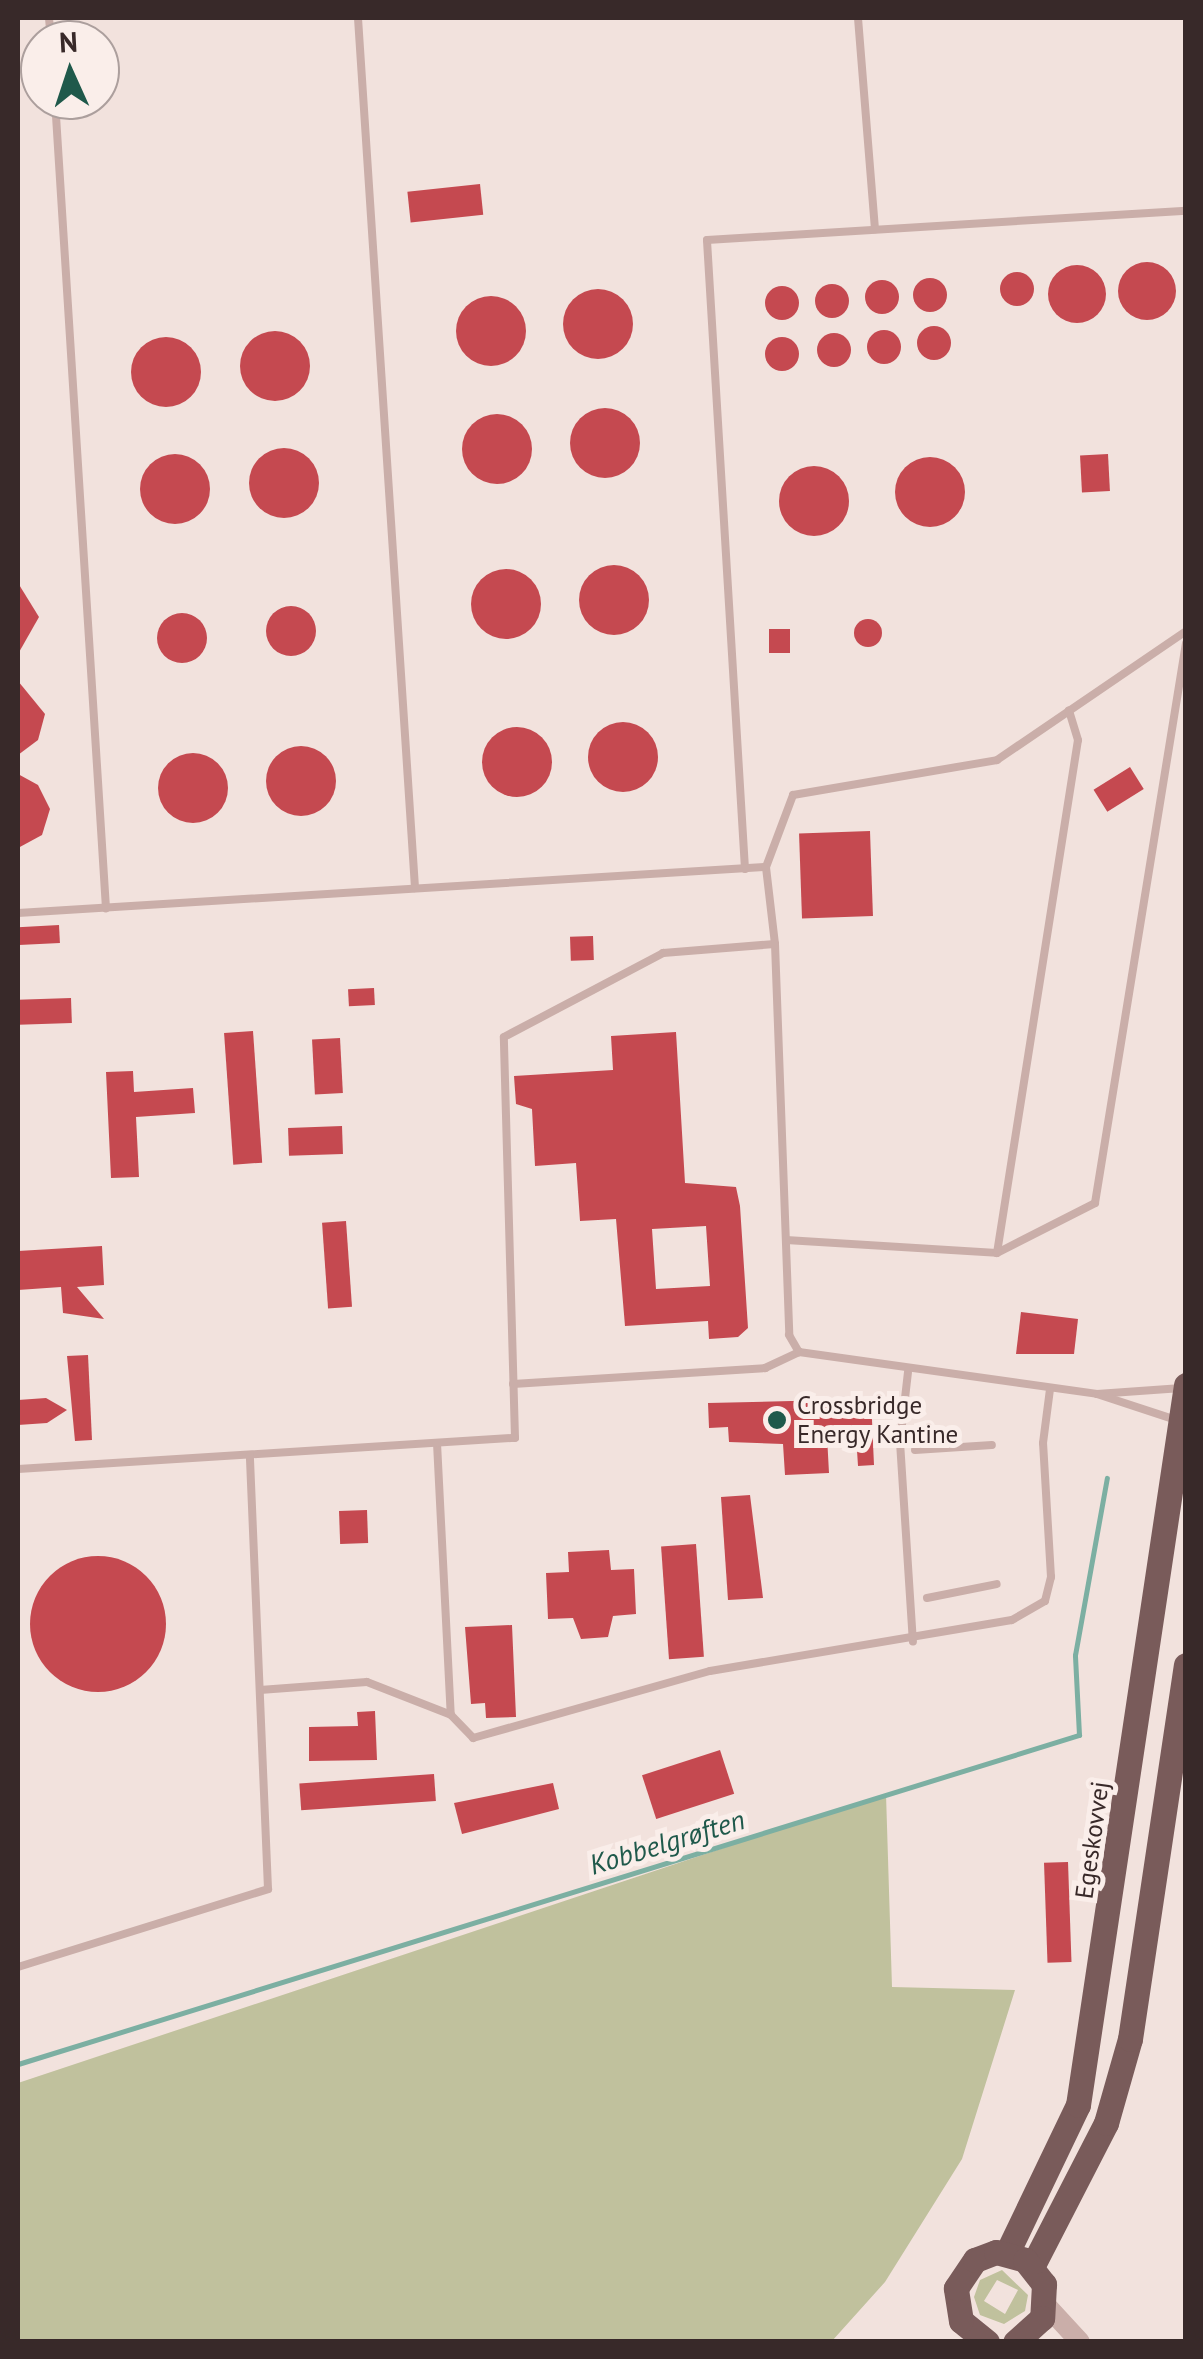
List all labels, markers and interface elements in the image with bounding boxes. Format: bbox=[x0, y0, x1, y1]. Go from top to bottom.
north arrow bbox=[20, 20, 120, 120]
text: N bbox=[58, 23, 79, 60]
place label: Crossbridge Energy Kantine bbox=[797, 1391, 959, 1450]
marker: Crossbridge Energy Kantine bbox=[766, 1409, 788, 1431]
street label: Egeskovvej bbox=[1069, 1779, 1115, 1901]
water label: Kobbelgrøften bbox=[585, 1802, 749, 1882]

